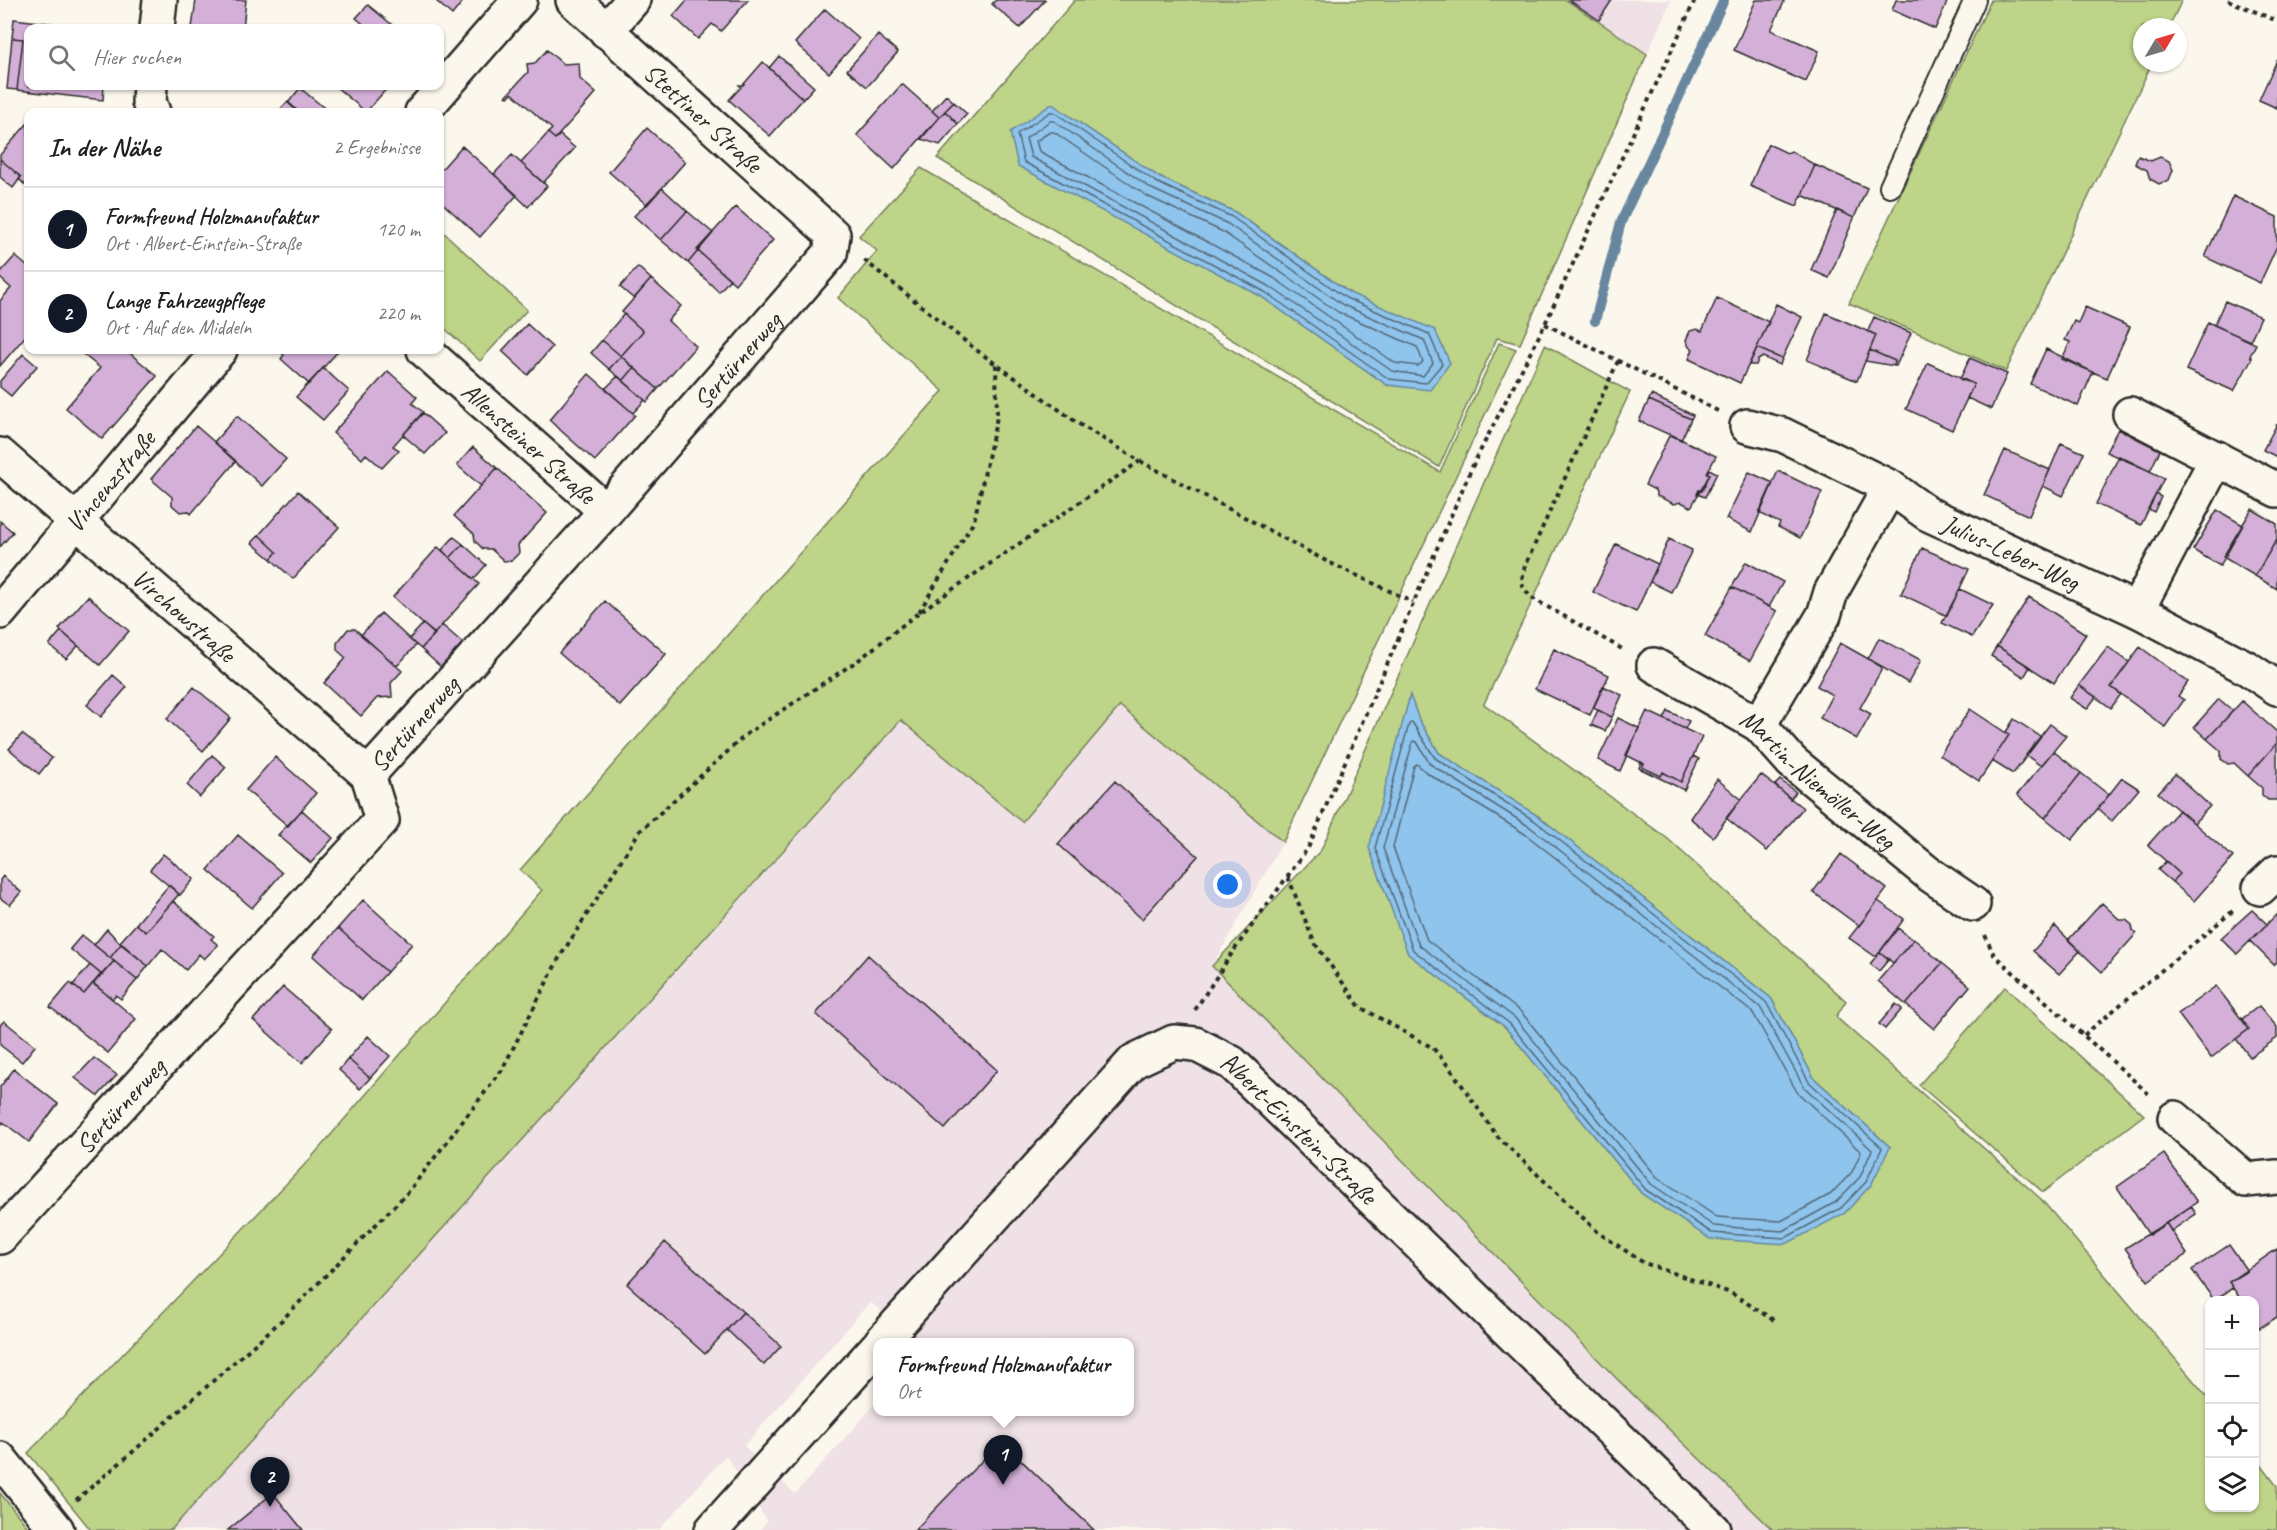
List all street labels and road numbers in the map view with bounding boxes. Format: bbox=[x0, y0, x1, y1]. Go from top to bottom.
street label: Stettiner Straße bbox=[637, 56, 771, 182]
street label: Sertürnerweg bbox=[686, 304, 790, 416]
street label: Allensteiner Straße bbox=[455, 375, 605, 513]
street label: Vincenzstraße bbox=[58, 421, 164, 539]
street label: Julius-Leber-Weg bbox=[1935, 506, 2086, 599]
street label: Virchowstraße bbox=[125, 561, 245, 671]
street label: Sertürnerweg bbox=[362, 667, 467, 779]
street label: Martin-Niemöller-Weg bbox=[1734, 701, 1904, 858]
street label: Albert-Einstein-Straße bbox=[1215, 1044, 1386, 1213]
street label: Sertürnerweg bbox=[68, 1050, 174, 1160]

